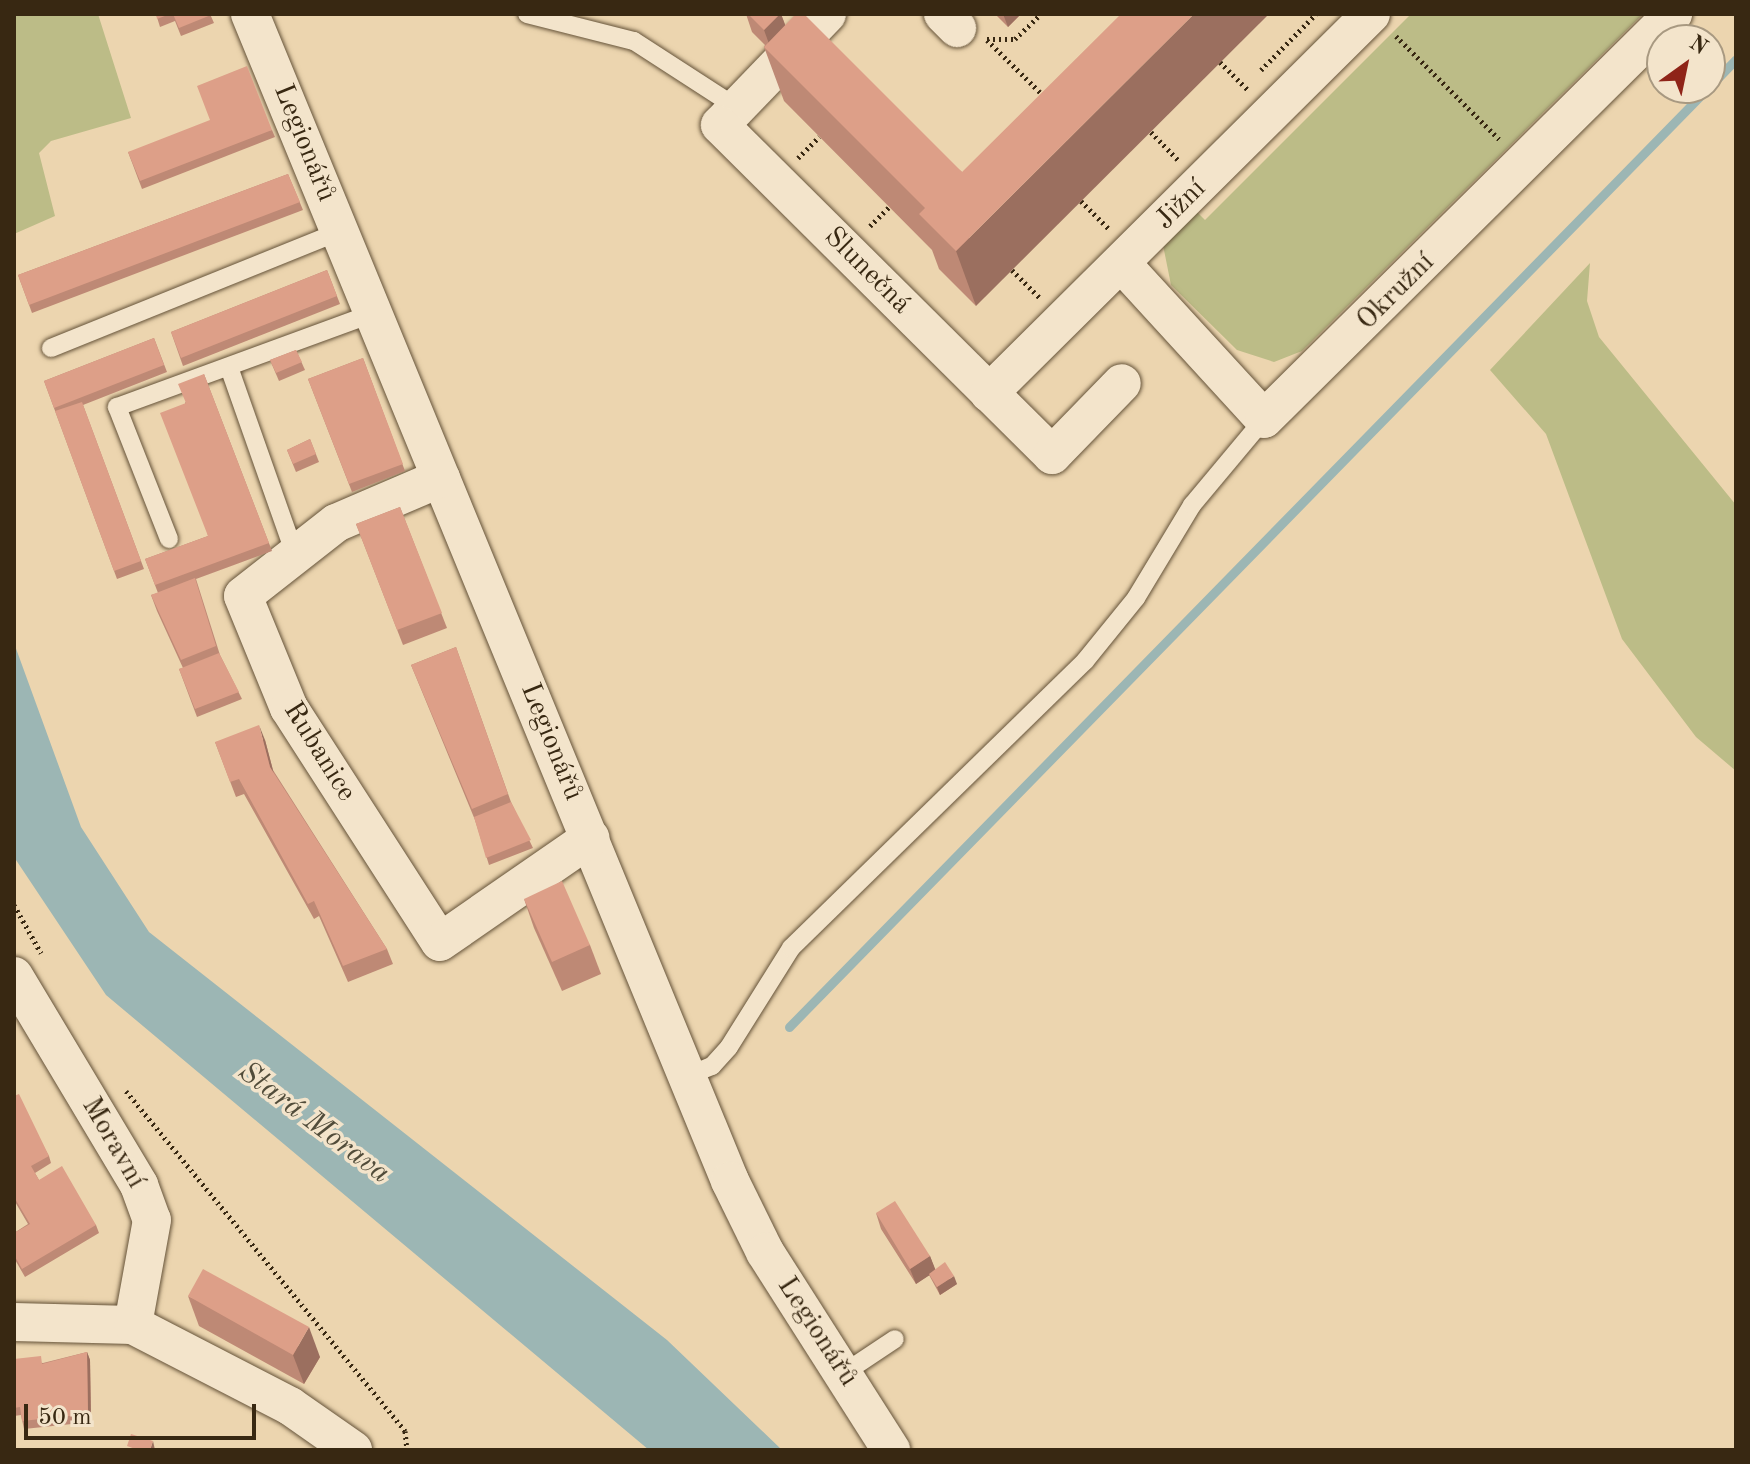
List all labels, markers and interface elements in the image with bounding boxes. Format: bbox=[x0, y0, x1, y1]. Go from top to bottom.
north arrow bbox=[1646, 24, 1726, 104]
text: N bbox=[1685, 32, 1711, 59]
street label: Legionářů bbox=[265, 79, 343, 207]
street label: Jižní bbox=[1149, 173, 1213, 237]
street label: Slunečná bbox=[817, 221, 917, 321]
street label: Okružní bbox=[1350, 246, 1442, 338]
street label: Legionářů bbox=[512, 678, 590, 806]
street label: Rubanice bbox=[275, 696, 363, 808]
water label: Stará Morava bbox=[231, 1054, 397, 1192]
street label: Moravní bbox=[74, 1092, 152, 1194]
street label: Legionářů bbox=[769, 1271, 865, 1393]
scale bar bbox=[28, 1388, 260, 1438]
text: 50 m bbox=[38, 1406, 92, 1430]

